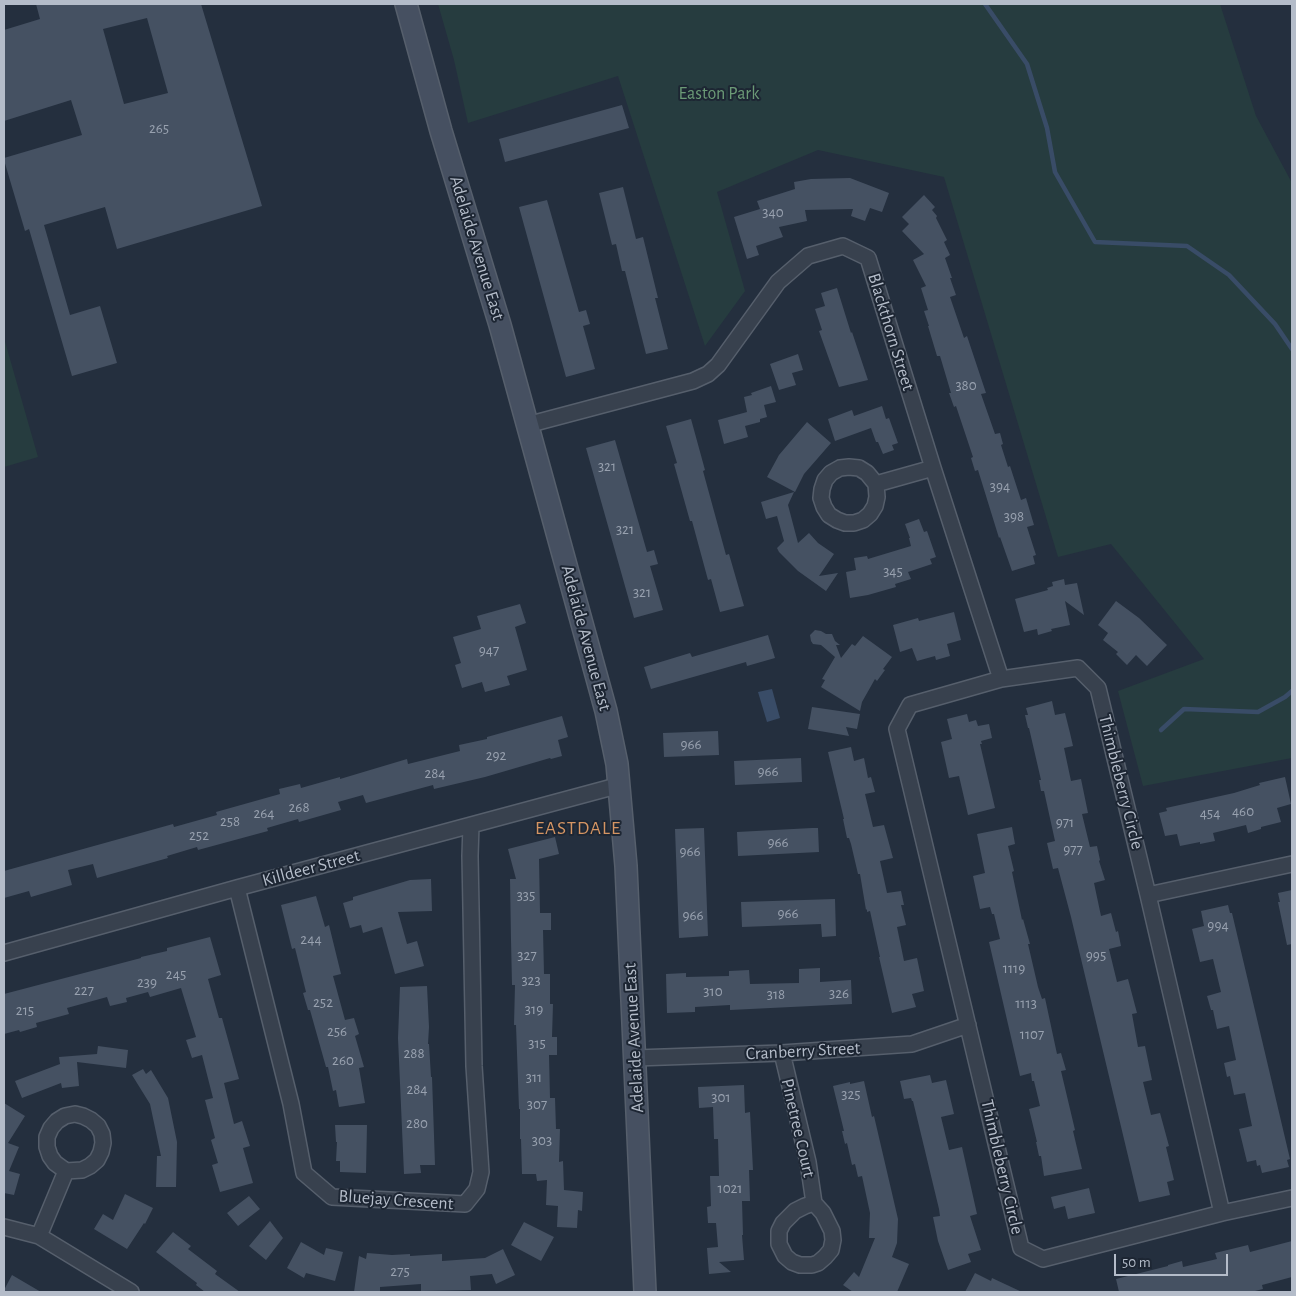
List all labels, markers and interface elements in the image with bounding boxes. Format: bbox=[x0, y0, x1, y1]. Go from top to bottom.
park label: Easton Park bbox=[679, 83, 759, 105]
house number: 265 bbox=[149, 119, 169, 137]
street label: Adelaide Avenue East bbox=[445, 173, 509, 323]
house number: 340 bbox=[762, 203, 784, 221]
street label: Blackthorn Street bbox=[863, 271, 919, 393]
house number: 380 bbox=[955, 376, 977, 394]
house number: 321 bbox=[598, 457, 616, 475]
house number: 394 bbox=[990, 477, 1010, 495]
house number: 398 bbox=[1004, 507, 1024, 525]
house number: 321 bbox=[616, 520, 634, 538]
house number: 345 bbox=[883, 562, 903, 580]
street label: Adelaide Avenue East bbox=[556, 563, 616, 713]
house number: 321 bbox=[633, 583, 651, 601]
house number: 947 bbox=[479, 641, 499, 659]
street label: Thimbleberry Circle bbox=[1094, 712, 1148, 852]
house number: 966 bbox=[680, 735, 702, 753]
house number: 292 bbox=[486, 746, 506, 764]
house number: 966 bbox=[757, 762, 779, 780]
house number: 284 bbox=[424, 764, 446, 782]
house number: 268 bbox=[289, 798, 309, 816]
house number: 460 bbox=[1232, 802, 1254, 820]
house number: 264 bbox=[253, 804, 275, 822]
house number: 454 bbox=[1200, 804, 1220, 822]
house number: 258 bbox=[220, 812, 240, 830]
house number: 971 bbox=[1056, 813, 1074, 831]
district label: EASTDALE bbox=[534, 817, 622, 839]
house number: 252 bbox=[189, 826, 209, 844]
house number: 966 bbox=[767, 833, 789, 851]
house number: 977 bbox=[1063, 840, 1083, 858]
house number: 966 bbox=[679, 842, 701, 860]
street label: Killdeer Street bbox=[260, 845, 362, 891]
house number: 335 bbox=[517, 886, 535, 904]
house number: 966 bbox=[777, 904, 799, 922]
house number: 966 bbox=[682, 906, 704, 924]
house number: 994 bbox=[1207, 916, 1229, 934]
house number: 244 bbox=[300, 930, 322, 948]
house number: 327 bbox=[517, 946, 537, 964]
house number: 995 bbox=[1086, 946, 1106, 964]
house number: 1119 bbox=[1003, 959, 1025, 977]
street label: Adelaide Avenue East bbox=[619, 963, 649, 1113]
house number: 245 bbox=[166, 965, 186, 983]
house number: 323 bbox=[521, 971, 541, 989]
house number: 239 bbox=[137, 973, 157, 991]
house number: 227 bbox=[74, 981, 94, 999]
house number: 310 bbox=[703, 982, 723, 1000]
house number: 326 bbox=[829, 984, 849, 1002]
house number: 318 bbox=[767, 985, 785, 1003]
house number: 252 bbox=[313, 993, 333, 1011]
house number: 1113 bbox=[1015, 994, 1037, 1012]
house number: 319 bbox=[525, 1000, 543, 1018]
house number: 215 bbox=[16, 1001, 34, 1019]
house number: 256 bbox=[327, 1022, 347, 1040]
house number: 1107 bbox=[1020, 1025, 1044, 1043]
house number: 315 bbox=[528, 1034, 546, 1052]
street label: Cranberry Street bbox=[745, 1037, 861, 1065]
house number: 288 bbox=[403, 1044, 425, 1062]
house number: 260 bbox=[332, 1051, 354, 1069]
house number: 311 bbox=[526, 1068, 542, 1086]
street label: Pinetree Court bbox=[776, 1076, 820, 1180]
house number: 284 bbox=[406, 1080, 428, 1098]
house number: 325 bbox=[841, 1085, 861, 1103]
house number: 301 bbox=[711, 1088, 731, 1106]
house number: 307 bbox=[527, 1095, 547, 1113]
street label: Thimbleberry Circle bbox=[976, 1097, 1028, 1237]
house number: 280 bbox=[406, 1114, 428, 1132]
house number: 303 bbox=[532, 1131, 552, 1149]
house number: 1021 bbox=[717, 1179, 743, 1197]
street label: Bluejay Crescent bbox=[338, 1185, 454, 1215]
scale bar bbox=[1116, 1244, 1230, 1276]
text: 50 m bbox=[1122, 1255, 1151, 1270]
house number: 275 bbox=[390, 1262, 410, 1280]

